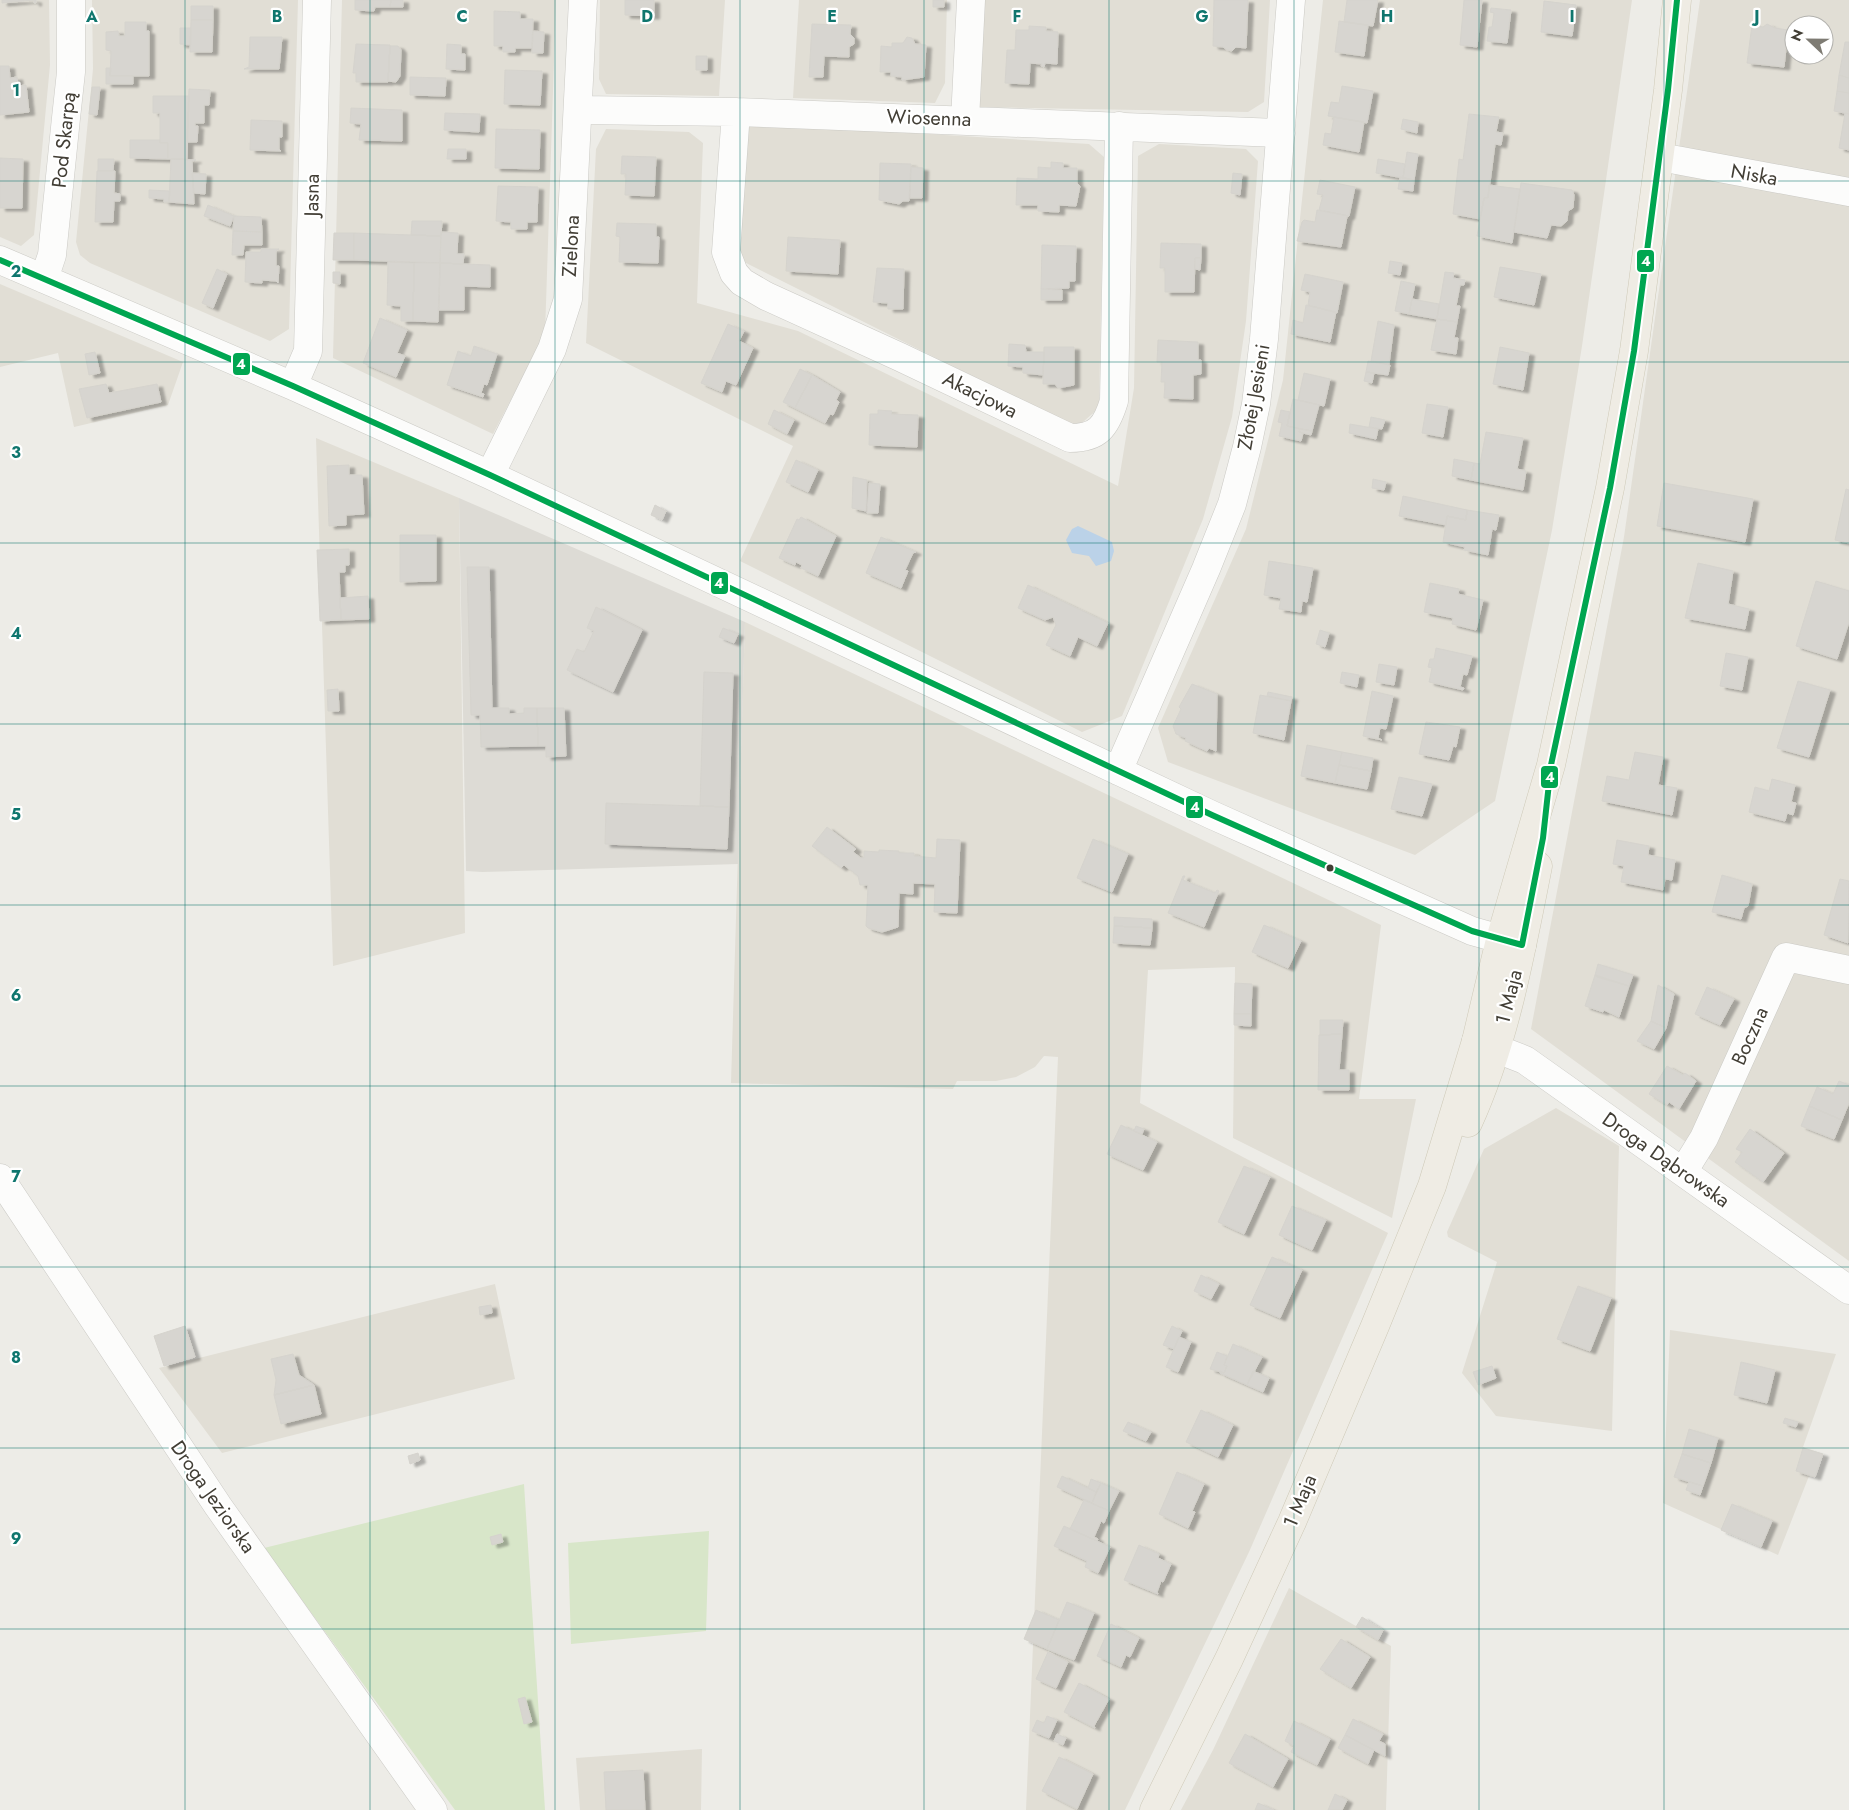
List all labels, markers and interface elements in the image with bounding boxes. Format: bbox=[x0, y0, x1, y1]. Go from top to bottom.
text: A bbox=[85, 5, 98, 28]
text: B bbox=[272, 5, 282, 28]
text: C bbox=[456, 5, 468, 28]
text: D bbox=[641, 5, 653, 28]
text: E bbox=[827, 5, 837, 28]
text: F bbox=[1013, 5, 1021, 28]
text: G bbox=[1195, 5, 1209, 28]
text: H bbox=[1381, 5, 1393, 28]
text: I bbox=[1569, 5, 1575, 28]
text: J bbox=[1751, 5, 1760, 28]
north arrow bbox=[1784, 15, 1834, 65]
text: N bbox=[1786, 26, 1808, 44]
text: 1 bbox=[12, 79, 20, 102]
street label: Pod Skarpą bbox=[45, 90, 83, 189]
street label: Wiosenna bbox=[886, 102, 972, 134]
street label: Niska bbox=[1728, 157, 1780, 193]
street label: Jasna bbox=[297, 173, 327, 220]
street label: Zielona bbox=[555, 214, 587, 278]
line badge: 4 bbox=[1636, 249, 1655, 273]
text: 4 bbox=[1641, 251, 1651, 271]
text: 2 bbox=[11, 260, 21, 283]
street label: Złotej Jesieni bbox=[1230, 342, 1278, 452]
line badge: 4 bbox=[232, 352, 251, 376]
text: 4 bbox=[236, 354, 246, 374]
street label: Akacjowa bbox=[938, 364, 1022, 426]
text: 3 bbox=[11, 441, 21, 464]
line badge: 4 bbox=[710, 571, 729, 595]
text: 4 bbox=[714, 573, 724, 593]
text: 4 bbox=[10, 622, 22, 645]
line badge: 4 bbox=[1540, 765, 1559, 789]
text: 4 bbox=[1545, 767, 1555, 787]
line badge: 4 bbox=[1185, 795, 1204, 819]
text: 4 bbox=[1190, 797, 1200, 817]
text: 5 bbox=[11, 803, 21, 826]
unlabelled marker bbox=[1325, 863, 1335, 873]
street label: 1 Maja bbox=[1488, 967, 1530, 1027]
text: 6 bbox=[11, 984, 21, 1007]
street label: Boczna bbox=[1724, 1002, 1776, 1070]
street label: Droga Dąbrowska bbox=[1596, 1105, 1736, 1215]
text: 7 bbox=[11, 1165, 21, 1188]
text: 8 bbox=[11, 1346, 21, 1369]
street label: Droga Jeziorska bbox=[163, 1435, 263, 1559]
street label: 1 Maja bbox=[1276, 1470, 1324, 1532]
text: 9 bbox=[11, 1527, 21, 1550]

